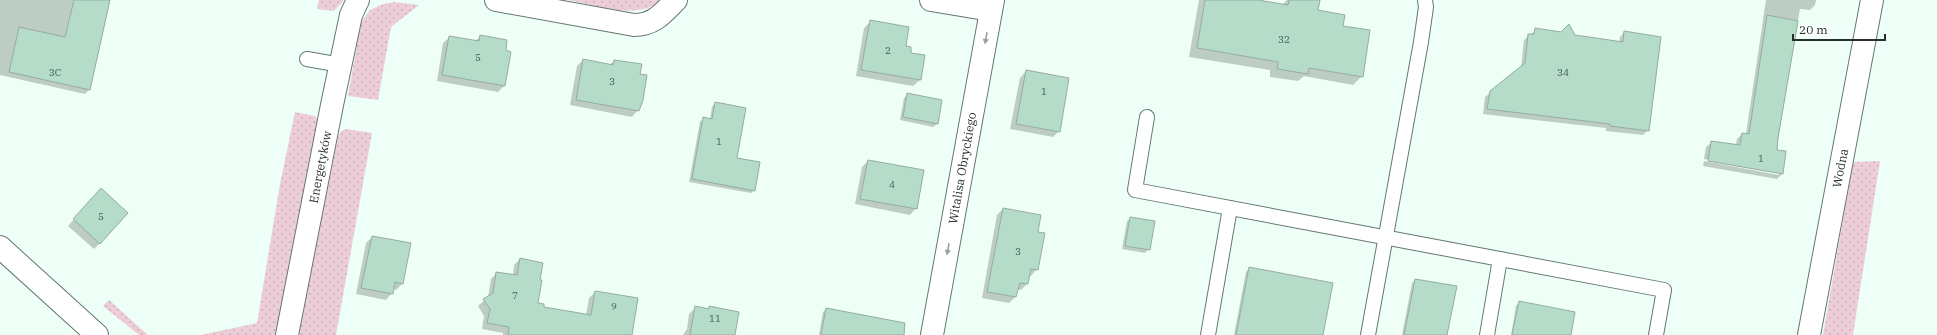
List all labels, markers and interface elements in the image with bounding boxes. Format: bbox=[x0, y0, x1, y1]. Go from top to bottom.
scale bar bbox=[1793, 16, 1885, 42]
text: 20 m bbox=[1799, 22, 1828, 37]
one-way arrow bbox=[983, 32, 989, 44]
house number: 32 bbox=[1278, 33, 1290, 46]
house number: 2 bbox=[885, 44, 891, 57]
house number: 5 bbox=[475, 51, 481, 64]
house number: 3C bbox=[49, 66, 61, 79]
house number: 34 bbox=[1557, 66, 1569, 79]
house number: 3 bbox=[609, 75, 615, 88]
house number: 1 bbox=[1041, 85, 1047, 98]
street label: Witalisa Obryckiego bbox=[945, 111, 979, 225]
street label: Energetyków bbox=[306, 129, 335, 204]
house number: 1 bbox=[716, 135, 722, 148]
street label: Wodna bbox=[1829, 147, 1851, 189]
house number: 1 bbox=[1758, 152, 1764, 165]
house number: 4 bbox=[889, 178, 895, 191]
house number: 5 bbox=[98, 210, 104, 223]
one-way arrow bbox=[944, 243, 950, 255]
house number: 3 bbox=[1015, 245, 1021, 258]
house number: 7 bbox=[512, 289, 518, 302]
house number: 9 bbox=[611, 300, 617, 313]
house number: 11 bbox=[709, 312, 721, 325]

